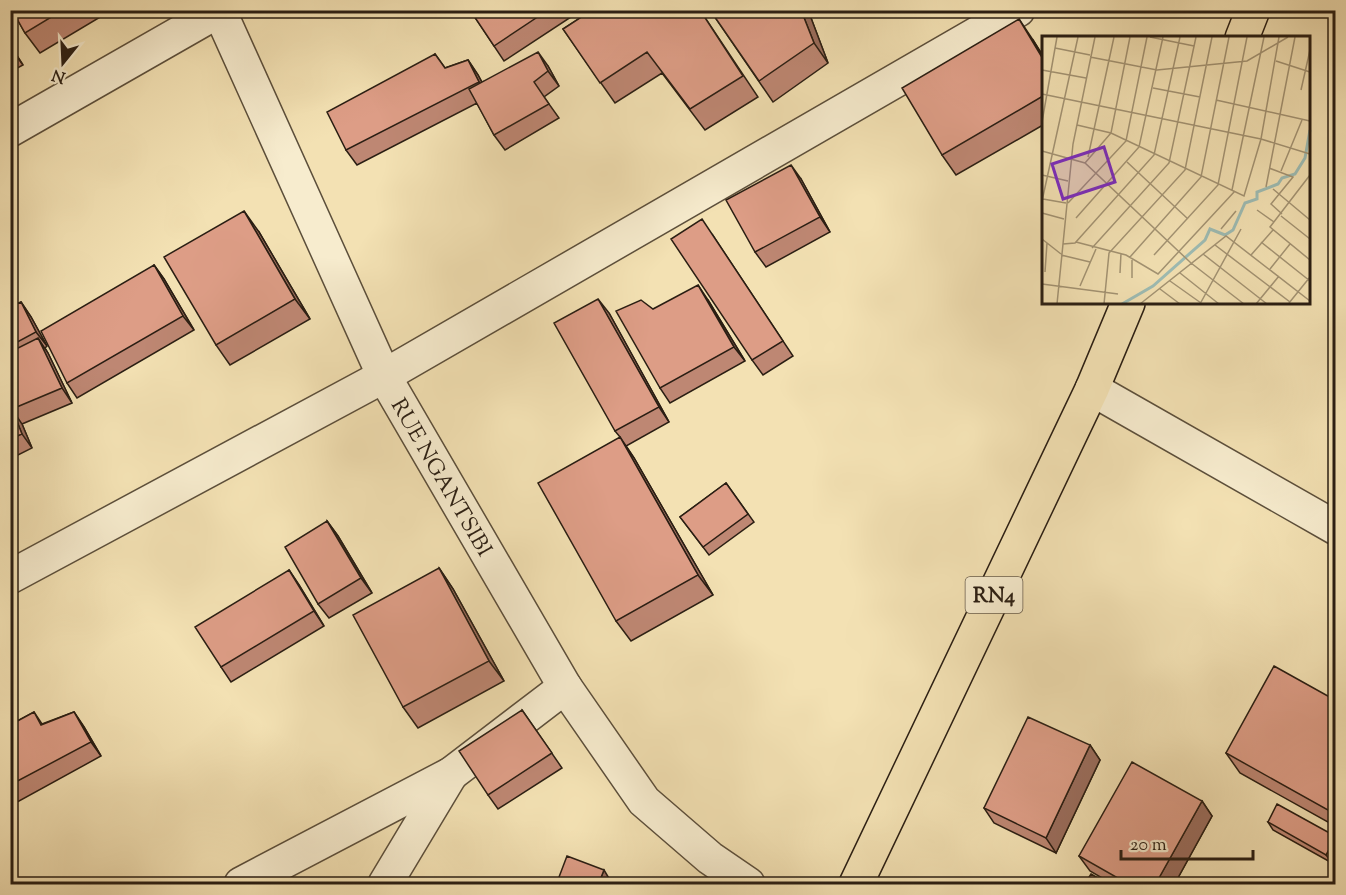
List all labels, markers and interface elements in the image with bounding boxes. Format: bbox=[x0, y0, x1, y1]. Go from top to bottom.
north arrow bbox=[33, 33, 93, 93]
inset map bbox=[1042, 36, 1310, 304]
text: N bbox=[49, 62, 69, 88]
street label: RUE NGANTSIBI bbox=[381, 393, 499, 563]
road number: RN4 bbox=[966, 577, 1022, 613]
scale bar bbox=[1121, 823, 1253, 861]
text: 20 m bbox=[1130, 833, 1167, 859]

